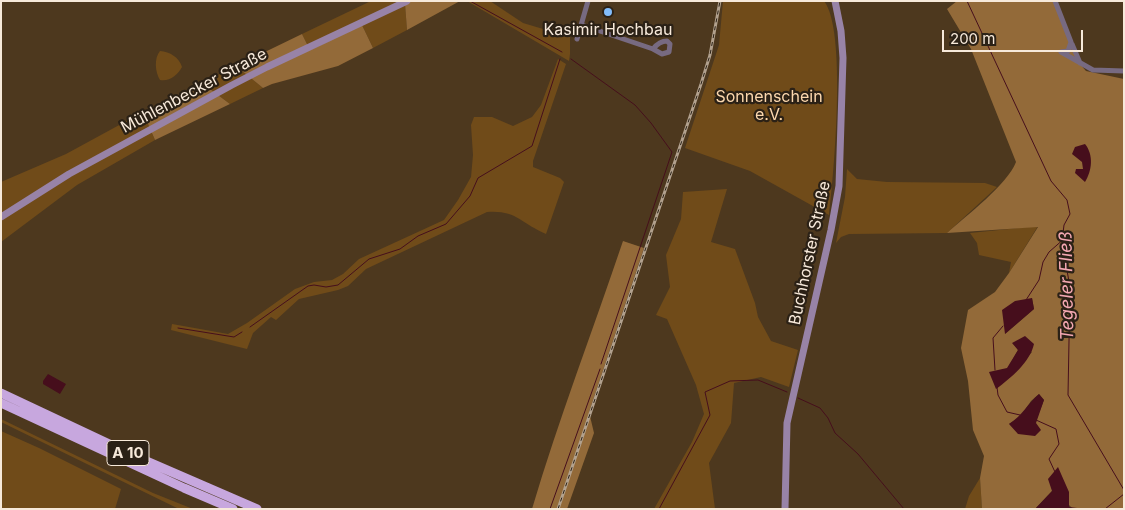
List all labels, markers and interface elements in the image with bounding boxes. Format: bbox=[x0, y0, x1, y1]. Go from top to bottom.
marker: Kasimir Hochbau bbox=[602, 6, 614, 18]
place label: Kasimir Hochbau bbox=[544, 20, 672, 40]
scale bar bbox=[945, 20, 1086, 52]
text: 200 m bbox=[950, 29, 995, 48]
street label: Mühlenbecker Straße bbox=[118, 44, 270, 138]
park label: Sonnenschein e.V. bbox=[715, 87, 823, 125]
street label: Buchhorster Straße bbox=[785, 179, 835, 327]
water label: Tegeler Fließ bbox=[1055, 231, 1079, 341]
road number: A 10 bbox=[107, 440, 149, 466]

